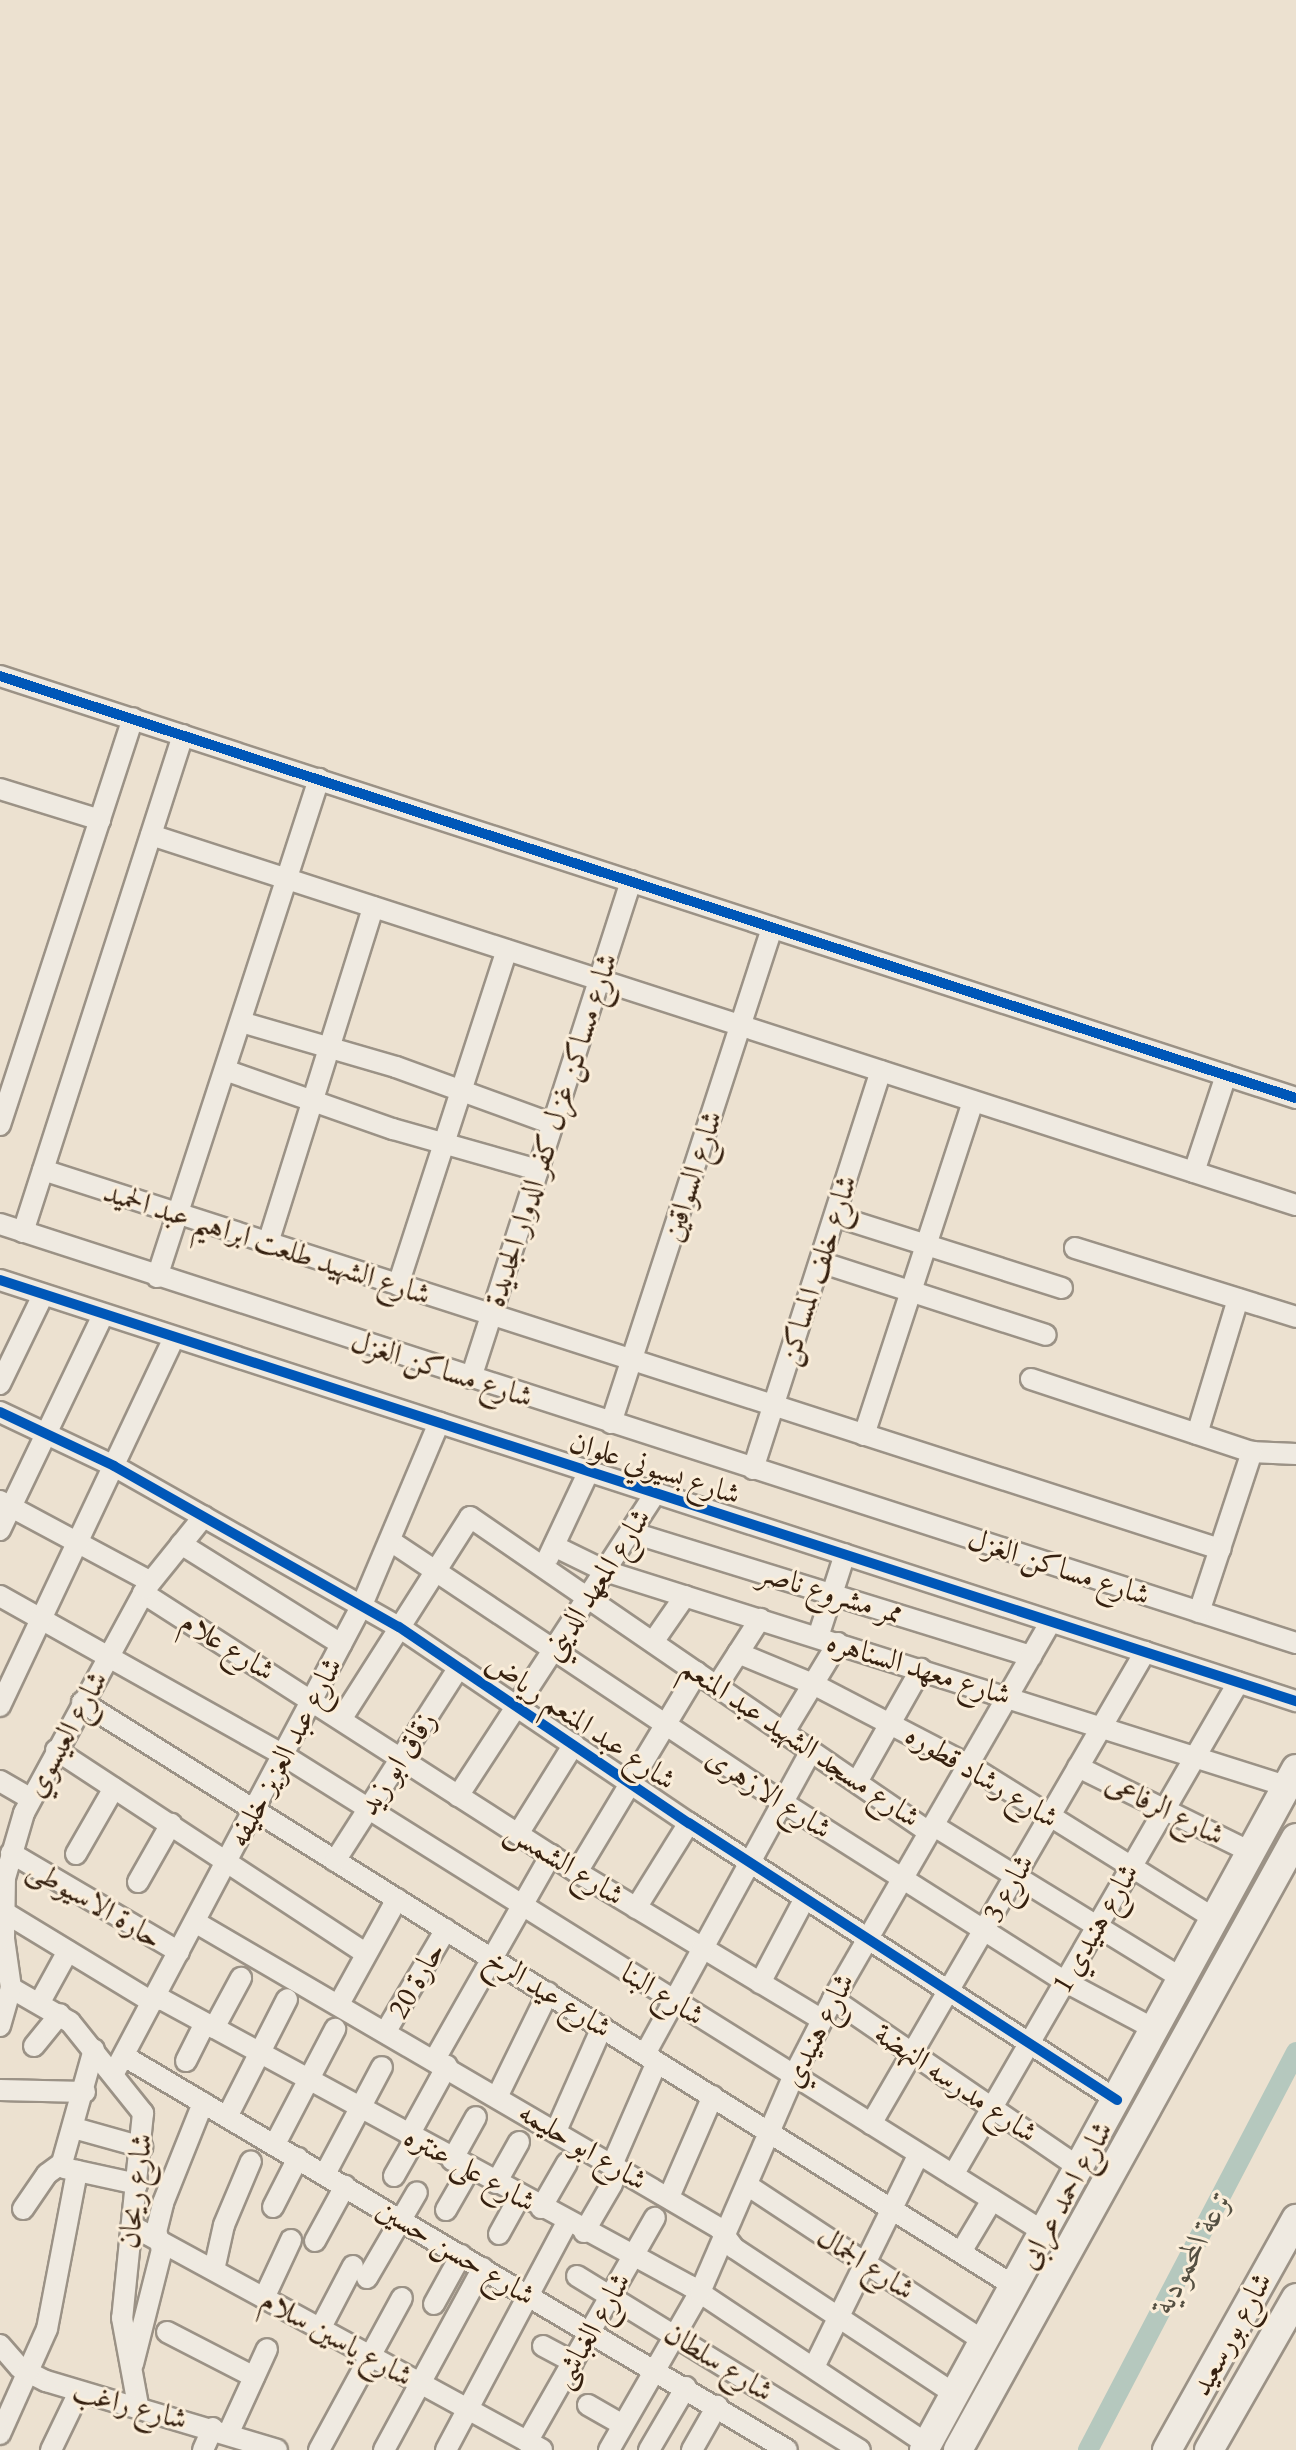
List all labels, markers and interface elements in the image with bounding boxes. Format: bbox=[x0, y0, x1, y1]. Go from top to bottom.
street label: شارع مساكن غزل كفر الدوار الجديدة bbox=[477, 949, 625, 1311]
street label: شارع السواقين bbox=[654, 1106, 730, 1246]
street label: شارع خلف المساكن bbox=[769, 1170, 865, 1370]
street label: شارع الشهيد طلعت ابراهيم عبد الحميد bbox=[99, 1173, 435, 1313]
street label: شارع مساكن الغزل bbox=[347, 1323, 537, 1415]
street label: شارع بسيوني علوان bbox=[565, 1423, 745, 1513]
street label: شارع المعهد الديني bbox=[534, 1501, 658, 1667]
street label: شارع مساكن الغزل bbox=[964, 1521, 1154, 1613]
street label: ممر مشروع ناصر bbox=[755, 1554, 907, 1632]
street label: شارع علام bbox=[174, 1603, 282, 1689]
street label: شارع معهد السناهره bbox=[823, 1623, 1015, 1713]
street label: شارع عبد المنعم رياض bbox=[479, 1644, 683, 1798]
street label: شارع مسجد الشهيد عبد المنعم bbox=[675, 1649, 927, 1835]
street label: شارع عبد العزيز خليفه bbox=[220, 1651, 350, 1853]
street label: شارع العيسوي bbox=[17, 1665, 115, 1803]
street label: زقاق ابو زيد bbox=[350, 1704, 444, 1822]
street label: شارع رشاد قطوره bbox=[899, 1716, 1065, 1836]
street label: شارع الازهرى bbox=[699, 1739, 839, 1847]
street label: شارع الرفاعى bbox=[1100, 1765, 1230, 1853]
street label: شارع الشمس bbox=[499, 1812, 631, 1914]
street label: شارع 3 bbox=[974, 1848, 1042, 1928]
street label: حارة الاسيوطى bbox=[21, 1850, 169, 1956]
street label: شارع هنيدي 1 bbox=[1043, 1857, 1147, 1999]
street label: حارة 20 bbox=[380, 1935, 452, 2025]
street label: شارع عيد الرخ bbox=[479, 1940, 619, 2046]
street label: شارع البنا bbox=[615, 1955, 711, 2033]
street label: شارع هنيدي bbox=[774, 1967, 862, 2093]
street label: شارع مدرسه النهضة bbox=[868, 2015, 1044, 2151]
street label: شارع ابو حليمه bbox=[512, 2094, 654, 2198]
street label: شارع احمد عرابى bbox=[1010, 2115, 1120, 2275]
street label: شارع على عنتره bbox=[398, 2118, 542, 2220]
street label: شارع ريحان bbox=[110, 2131, 160, 2251]
water label: ترعة المحمودية bbox=[1143, 2182, 1241, 2320]
street label: شارع حسن حسين bbox=[370, 2191, 542, 2313]
street label: شارع الجمال bbox=[810, 2218, 922, 2308]
street label: شارع الغباشى bbox=[544, 2266, 638, 2394]
street label: شارع بورسعيد bbox=[1182, 2266, 1280, 2402]
street label: شارع ياسين سلام bbox=[255, 2282, 419, 2394]
street label: شارع سلطان bbox=[658, 2315, 780, 2409]
street label: شارع راغب bbox=[69, 2372, 191, 2438]

